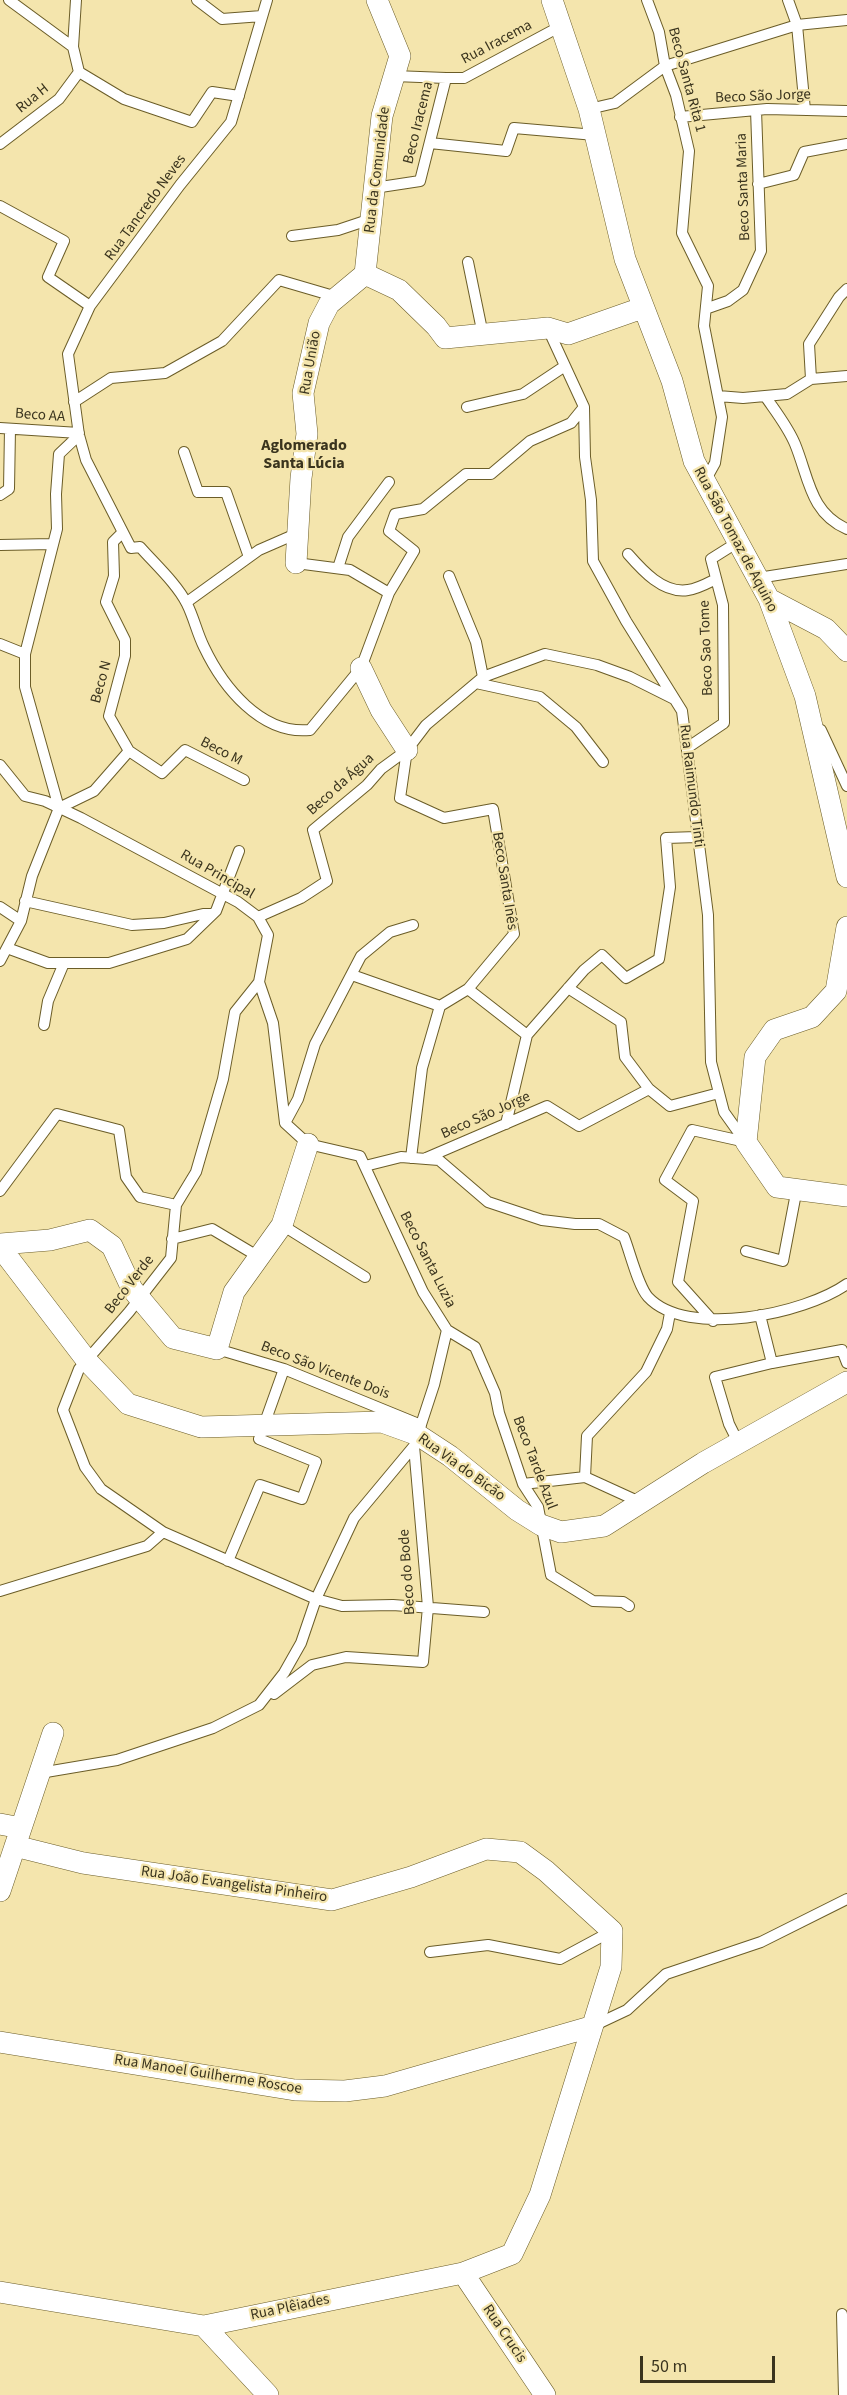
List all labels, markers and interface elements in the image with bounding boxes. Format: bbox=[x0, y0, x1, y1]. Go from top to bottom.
street label: Rua Iracema bbox=[459, 17, 535, 69]
street label: Beco Santa Rita 1 bbox=[663, 26, 709, 134]
street label: Rua H bbox=[13, 80, 53, 118]
street label: Beco Iracema bbox=[400, 80, 438, 166]
street label: Beco São Jorge bbox=[715, 86, 811, 108]
street label: Rua da Comunidade bbox=[361, 106, 395, 234]
street label: Beco Santa Maria bbox=[733, 133, 755, 241]
street label: Rua Tancredo Neves bbox=[101, 151, 191, 265]
street label: Rua União bbox=[297, 330, 325, 396]
street label: Beco AA bbox=[14, 405, 66, 427]
district label: Aglomerado Santa Lúcia bbox=[261, 436, 347, 474]
street label: Rua São Tomaz de Aquino bbox=[689, 464, 781, 616]
street label: Beco Sao Tome bbox=[696, 600, 718, 696]
street label: Beco N bbox=[88, 659, 116, 705]
street label: Rua Raimundo Tinti bbox=[675, 723, 707, 849]
street label: Beco M bbox=[197, 734, 245, 770]
street label: Beco da Água bbox=[304, 750, 378, 820]
street label: Beco Santa Inês bbox=[487, 831, 521, 931]
street label: Rua Principal bbox=[177, 846, 257, 904]
street label: Beco São Jorge bbox=[439, 1088, 533, 1144]
street label: Beco Santa Luzia bbox=[395, 1209, 459, 1311]
street label: Beco Verde bbox=[101, 1252, 159, 1318]
street label: Beco São Vicente Dois bbox=[258, 1338, 392, 1404]
street label: Beco Tarde Azul bbox=[508, 1414, 560, 1512]
street label: Rua Via do Bicão bbox=[414, 1430, 508, 1506]
street label: Beco do Bode bbox=[396, 1528, 420, 1616]
street label: Rua João Evangelista Pinheiro bbox=[140, 1863, 328, 1907]
street label: Rua Manoel Guilherme Roscoe bbox=[113, 2051, 303, 2099]
street label: Rua Plêiades bbox=[249, 2291, 331, 2325]
street label: Rua Crucis bbox=[478, 2302, 530, 2366]
scale bar bbox=[643, 2344, 778, 2382]
text: 50 m bbox=[651, 2354, 687, 2379]

